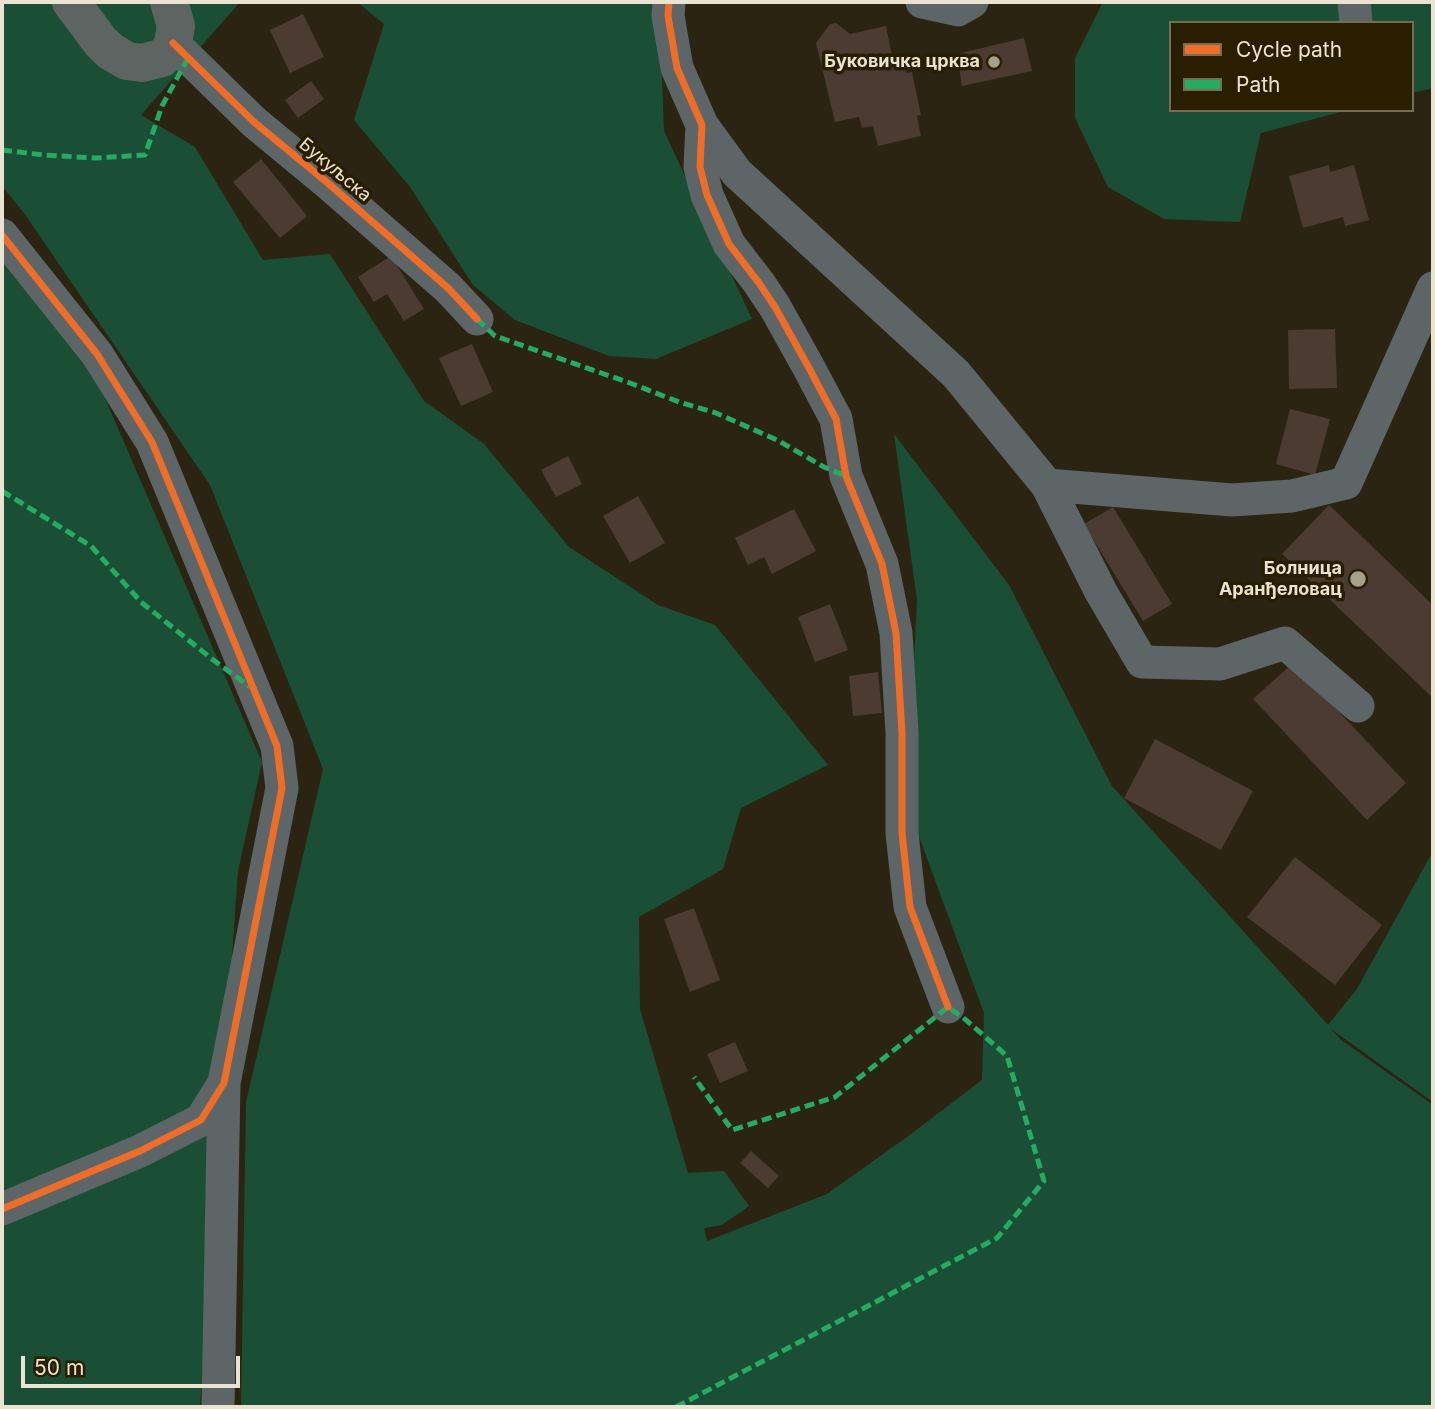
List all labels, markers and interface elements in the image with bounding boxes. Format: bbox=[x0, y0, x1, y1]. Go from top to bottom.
legend bbox=[1169, 21, 1414, 112]
text: Cycle path bbox=[1236, 37, 1342, 62]
place label: Буковичка црква bbox=[824, 51, 980, 73]
marker: Буковичка црква bbox=[986, 54, 1002, 70]
text: Path bbox=[1236, 72, 1281, 97]
street label: Букуљска bbox=[295, 134, 375, 206]
place label: Болница Аранђеловац bbox=[1219, 558, 1342, 600]
marker: Болница Аранђеловац bbox=[1348, 569, 1368, 589]
scale bar bbox=[24, 1342, 243, 1386]
text: 50 m bbox=[34, 1355, 84, 1380]

